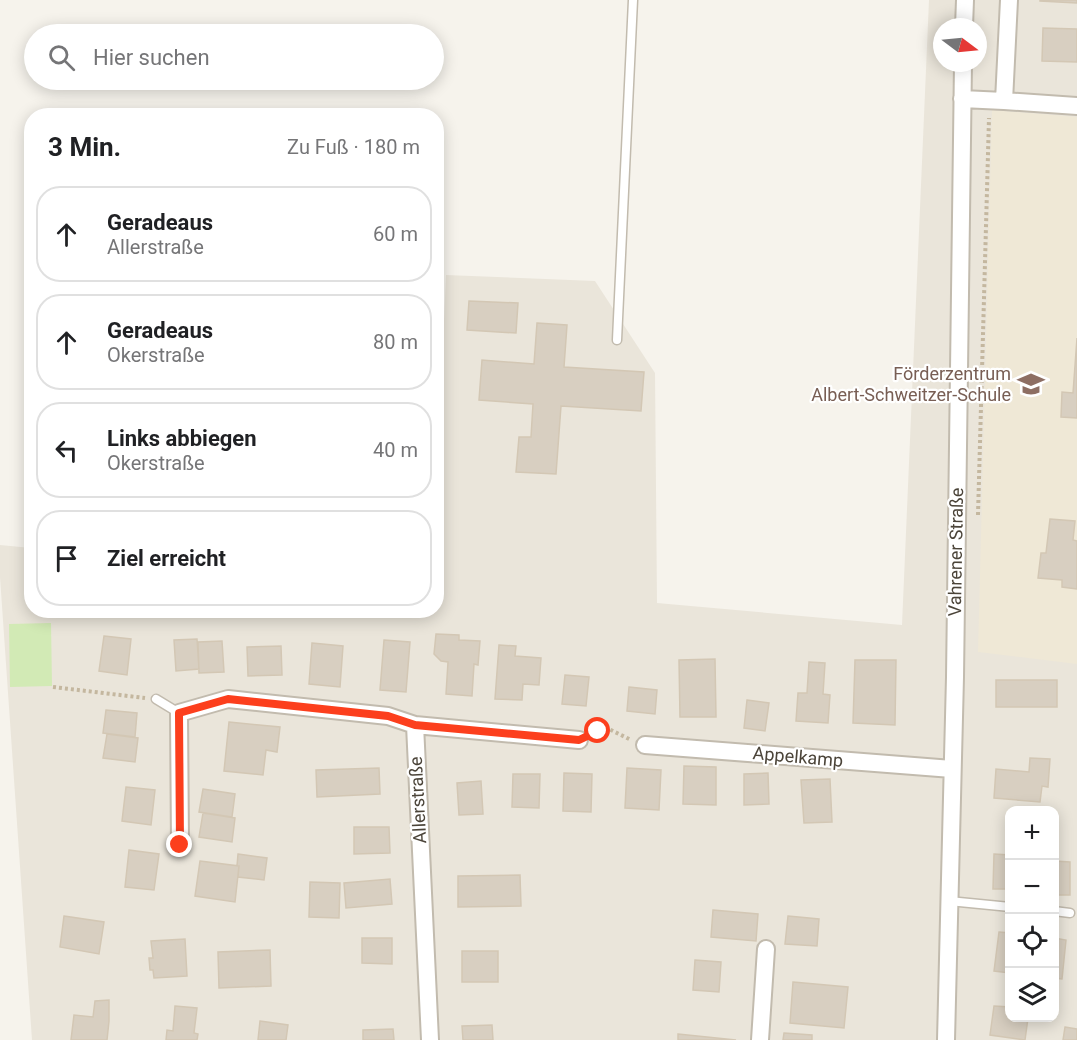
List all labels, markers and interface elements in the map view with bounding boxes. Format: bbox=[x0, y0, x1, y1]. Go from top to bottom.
north arrow bbox=[933, 18, 987, 72]
search box bbox=[24, 24, 444, 90]
icon: search bbox=[45, 41, 78, 74]
text: Hier suchen bbox=[93, 45, 210, 70]
text: 3 Min. bbox=[48, 132, 121, 162]
text: Zu Fuß · 180 m bbox=[287, 135, 420, 159]
text: Geradeaus bbox=[107, 210, 213, 235]
icon: ahead bbox=[50, 218, 83, 251]
text: 60 m bbox=[373, 222, 418, 246]
text: Allerstraße bbox=[107, 235, 204, 259]
text: Geradeaus bbox=[107, 318, 213, 343]
icon: ahead bbox=[50, 326, 83, 359]
text: 80 m bbox=[373, 330, 418, 354]
text: Okerstraße bbox=[107, 343, 205, 367]
place label: Förderzentrum Albert-Schweitzer-Schule bbox=[811, 363, 1011, 405]
school or university icon: Förderzentrum Albert-Schweitzer-Schule bbox=[1016, 369, 1046, 399]
text: Links abbiegen bbox=[107, 426, 257, 451]
icon: left bbox=[50, 434, 83, 467]
text: 40 m bbox=[373, 438, 418, 462]
text: Okerstraße bbox=[107, 451, 205, 475]
street label: Vahrener Straße bbox=[944, 487, 967, 616]
icon: arrive bbox=[50, 542, 83, 575]
text: Ziel erreicht bbox=[107, 546, 226, 571]
route start bbox=[584, 717, 610, 743]
street label: Appelkamp bbox=[752, 742, 844, 771]
street label: Allerstraße bbox=[405, 756, 430, 844]
map controls bbox=[1005, 806, 1059, 1022]
button: + bbox=[1005, 806, 1059, 860]
route end bbox=[166, 831, 192, 857]
button: − bbox=[1005, 860, 1059, 914]
button: locate bbox=[1005, 914, 1059, 968]
button: layers bbox=[1005, 968, 1059, 1022]

